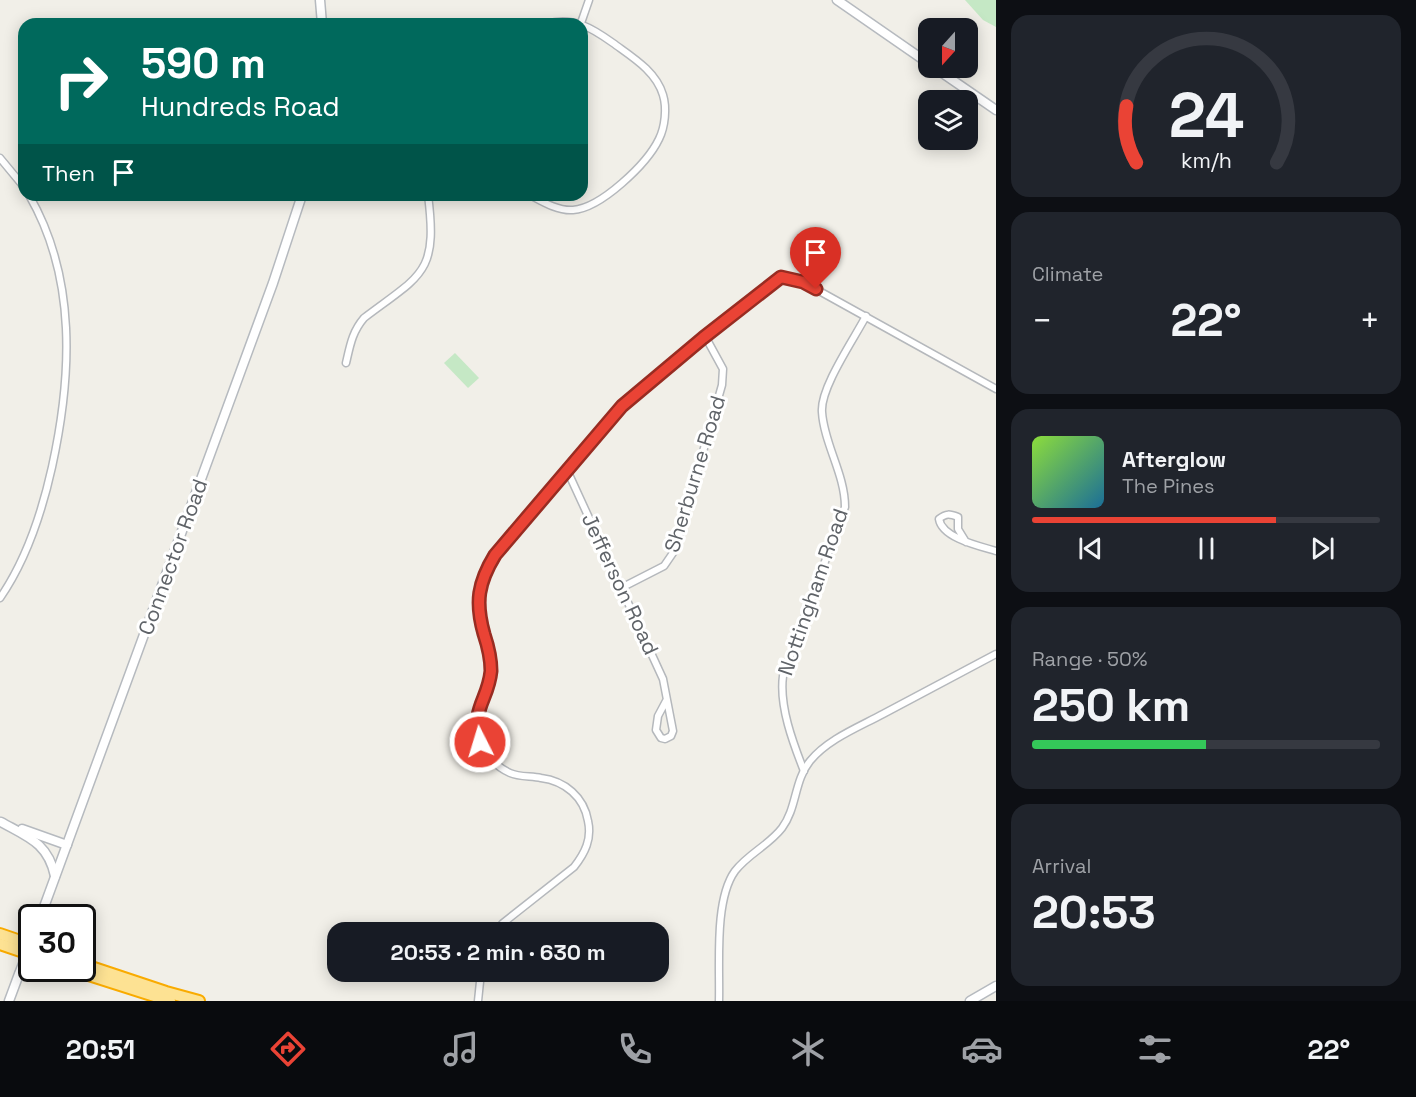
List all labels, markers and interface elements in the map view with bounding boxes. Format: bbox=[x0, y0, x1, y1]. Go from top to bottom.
north arrow bbox=[918, 18, 978, 78]
map controls bbox=[918, 18, 978, 150]
text: 590 m bbox=[141, 37, 266, 90]
icon: right bbox=[42, 42, 120, 120]
text: 24 bbox=[1168, 76, 1244, 155]
text: Hundreds Road bbox=[141, 89, 340, 124]
button: layers bbox=[918, 90, 978, 150]
text: km/h bbox=[1180, 147, 1232, 174]
icon: arrive bbox=[107, 156, 140, 189]
text: Then bbox=[42, 159, 95, 187]
pin bbox=[790, 227, 841, 289]
icon: arrive bbox=[799, 236, 832, 269]
text: Climate bbox=[1032, 261, 1103, 287]
text: 22° bbox=[1170, 292, 1242, 349]
text: − bbox=[1032, 300, 1052, 342]
text: + bbox=[1360, 300, 1380, 342]
street label: Sherburne Road bbox=[658, 392, 731, 556]
text: Afterglow bbox=[1122, 445, 1226, 473]
text: The Pines bbox=[1122, 473, 1215, 499]
street label: Connector Road bbox=[132, 475, 213, 638]
street label: Nottingham Road bbox=[771, 505, 854, 679]
street label: Jefferson Road bbox=[576, 509, 665, 659]
icon: previous bbox=[1074, 532, 1107, 565]
icon: pause bbox=[1190, 532, 1223, 565]
icon: next bbox=[1306, 532, 1339, 565]
text: Range · 50% bbox=[1032, 646, 1147, 672]
text: 250 km bbox=[1032, 677, 1190, 734]
position arrow bbox=[448, 710, 512, 774]
text: Arrival bbox=[1032, 853, 1091, 879]
text: 20:53 bbox=[1032, 884, 1156, 941]
speed limit sign: 30 bbox=[18, 904, 96, 982]
text: 20:53 · 2 min · 630 m bbox=[391, 938, 605, 966]
icon: directions bbox=[267, 1028, 309, 1070]
icon: music bbox=[440, 1028, 482, 1070]
icon: phone bbox=[614, 1028, 656, 1070]
icon: climate bbox=[787, 1028, 829, 1070]
icon: car bbox=[961, 1028, 1003, 1070]
icon: filters bbox=[1134, 1028, 1176, 1070]
text: 20:51 bbox=[66, 1032, 135, 1067]
text: 22° bbox=[1308, 1032, 1350, 1067]

